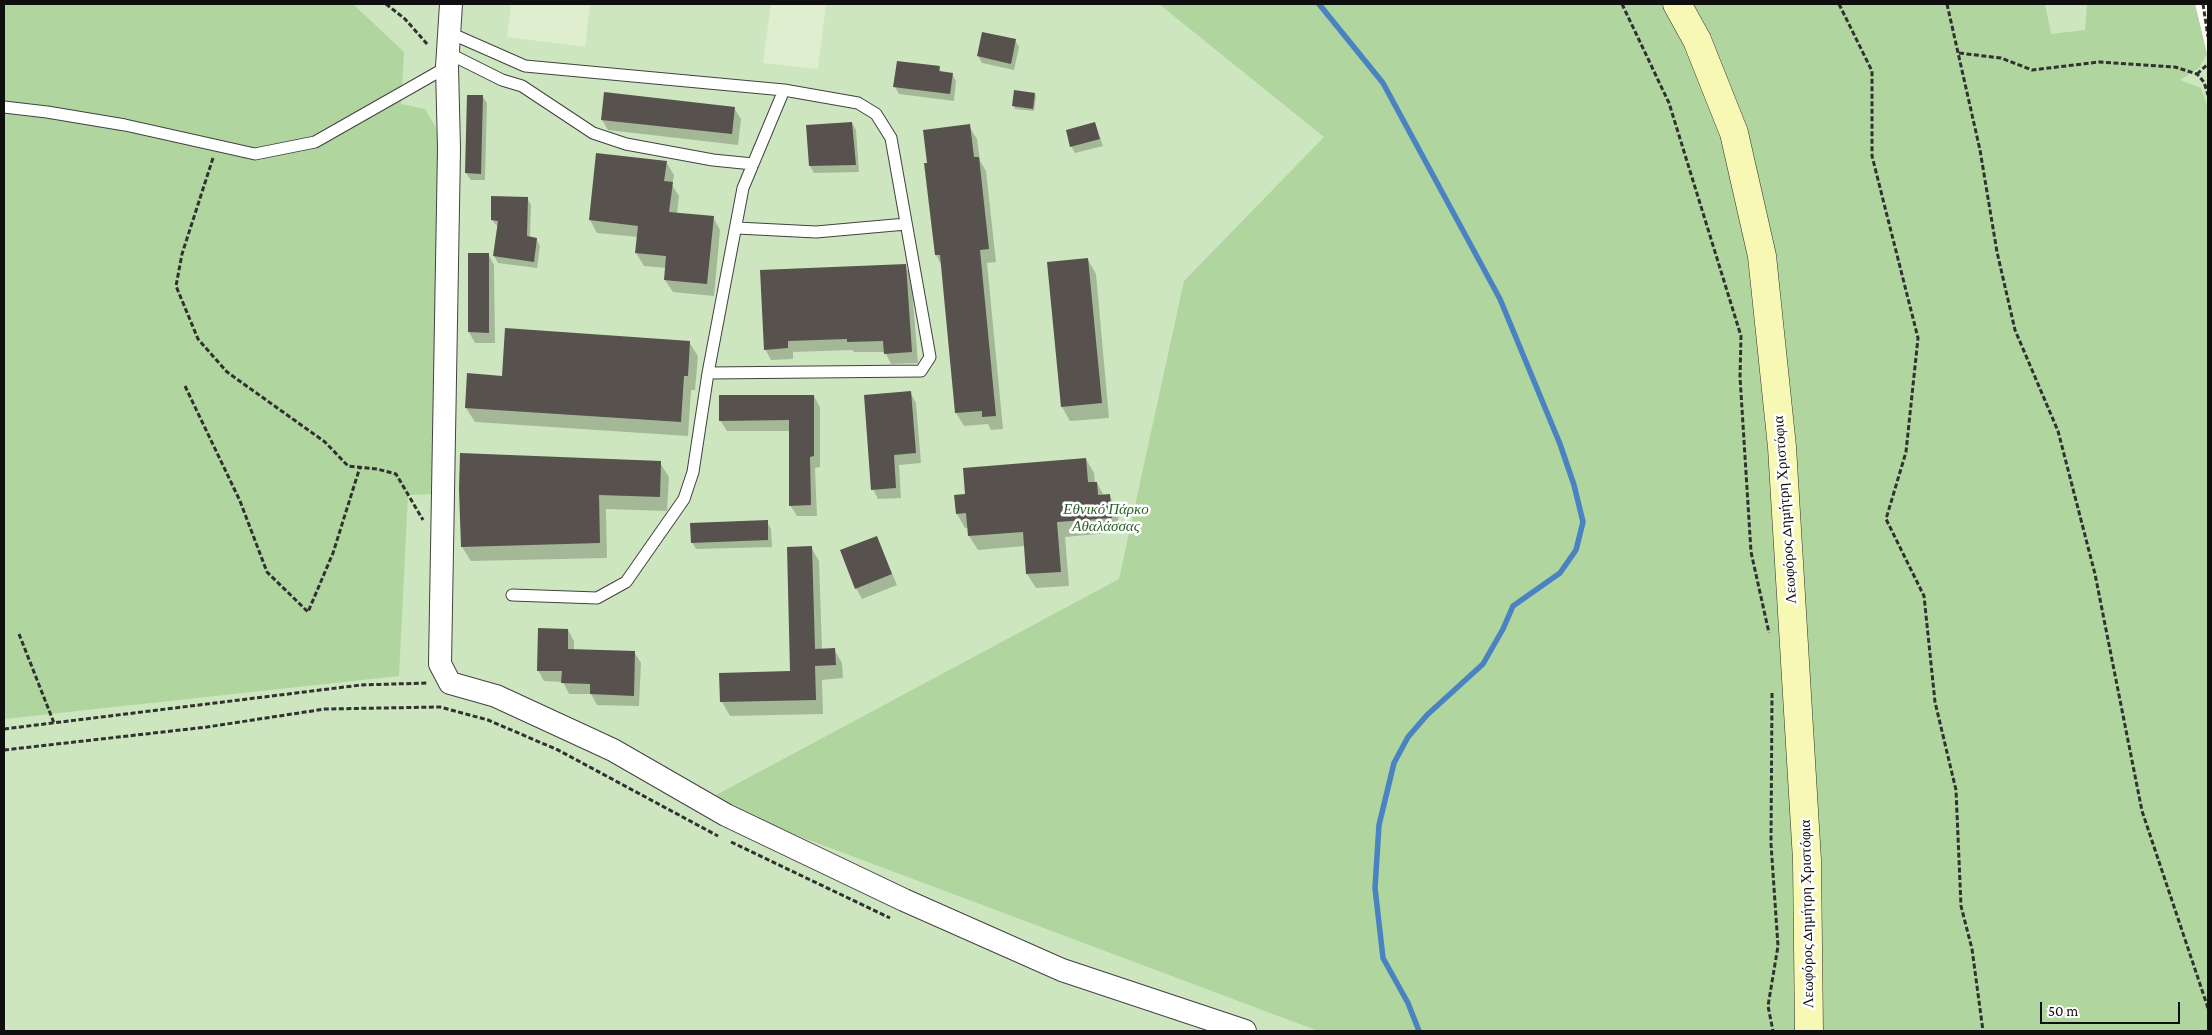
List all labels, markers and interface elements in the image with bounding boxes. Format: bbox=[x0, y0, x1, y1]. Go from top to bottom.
street label: Λεωφόρος Δημήτρη Χριστόφια bbox=[1769, 415, 1801, 605]
park label: Εθνικό Πάρκο Αθαλάσσας bbox=[1063, 500, 1149, 535]
street label: Λεωφόρος Δημήτρη Χριστόφια bbox=[1796, 819, 1818, 1009]
scale bar bbox=[2042, 992, 2182, 1024]
text: 50 m bbox=[2048, 1003, 2078, 1019]

